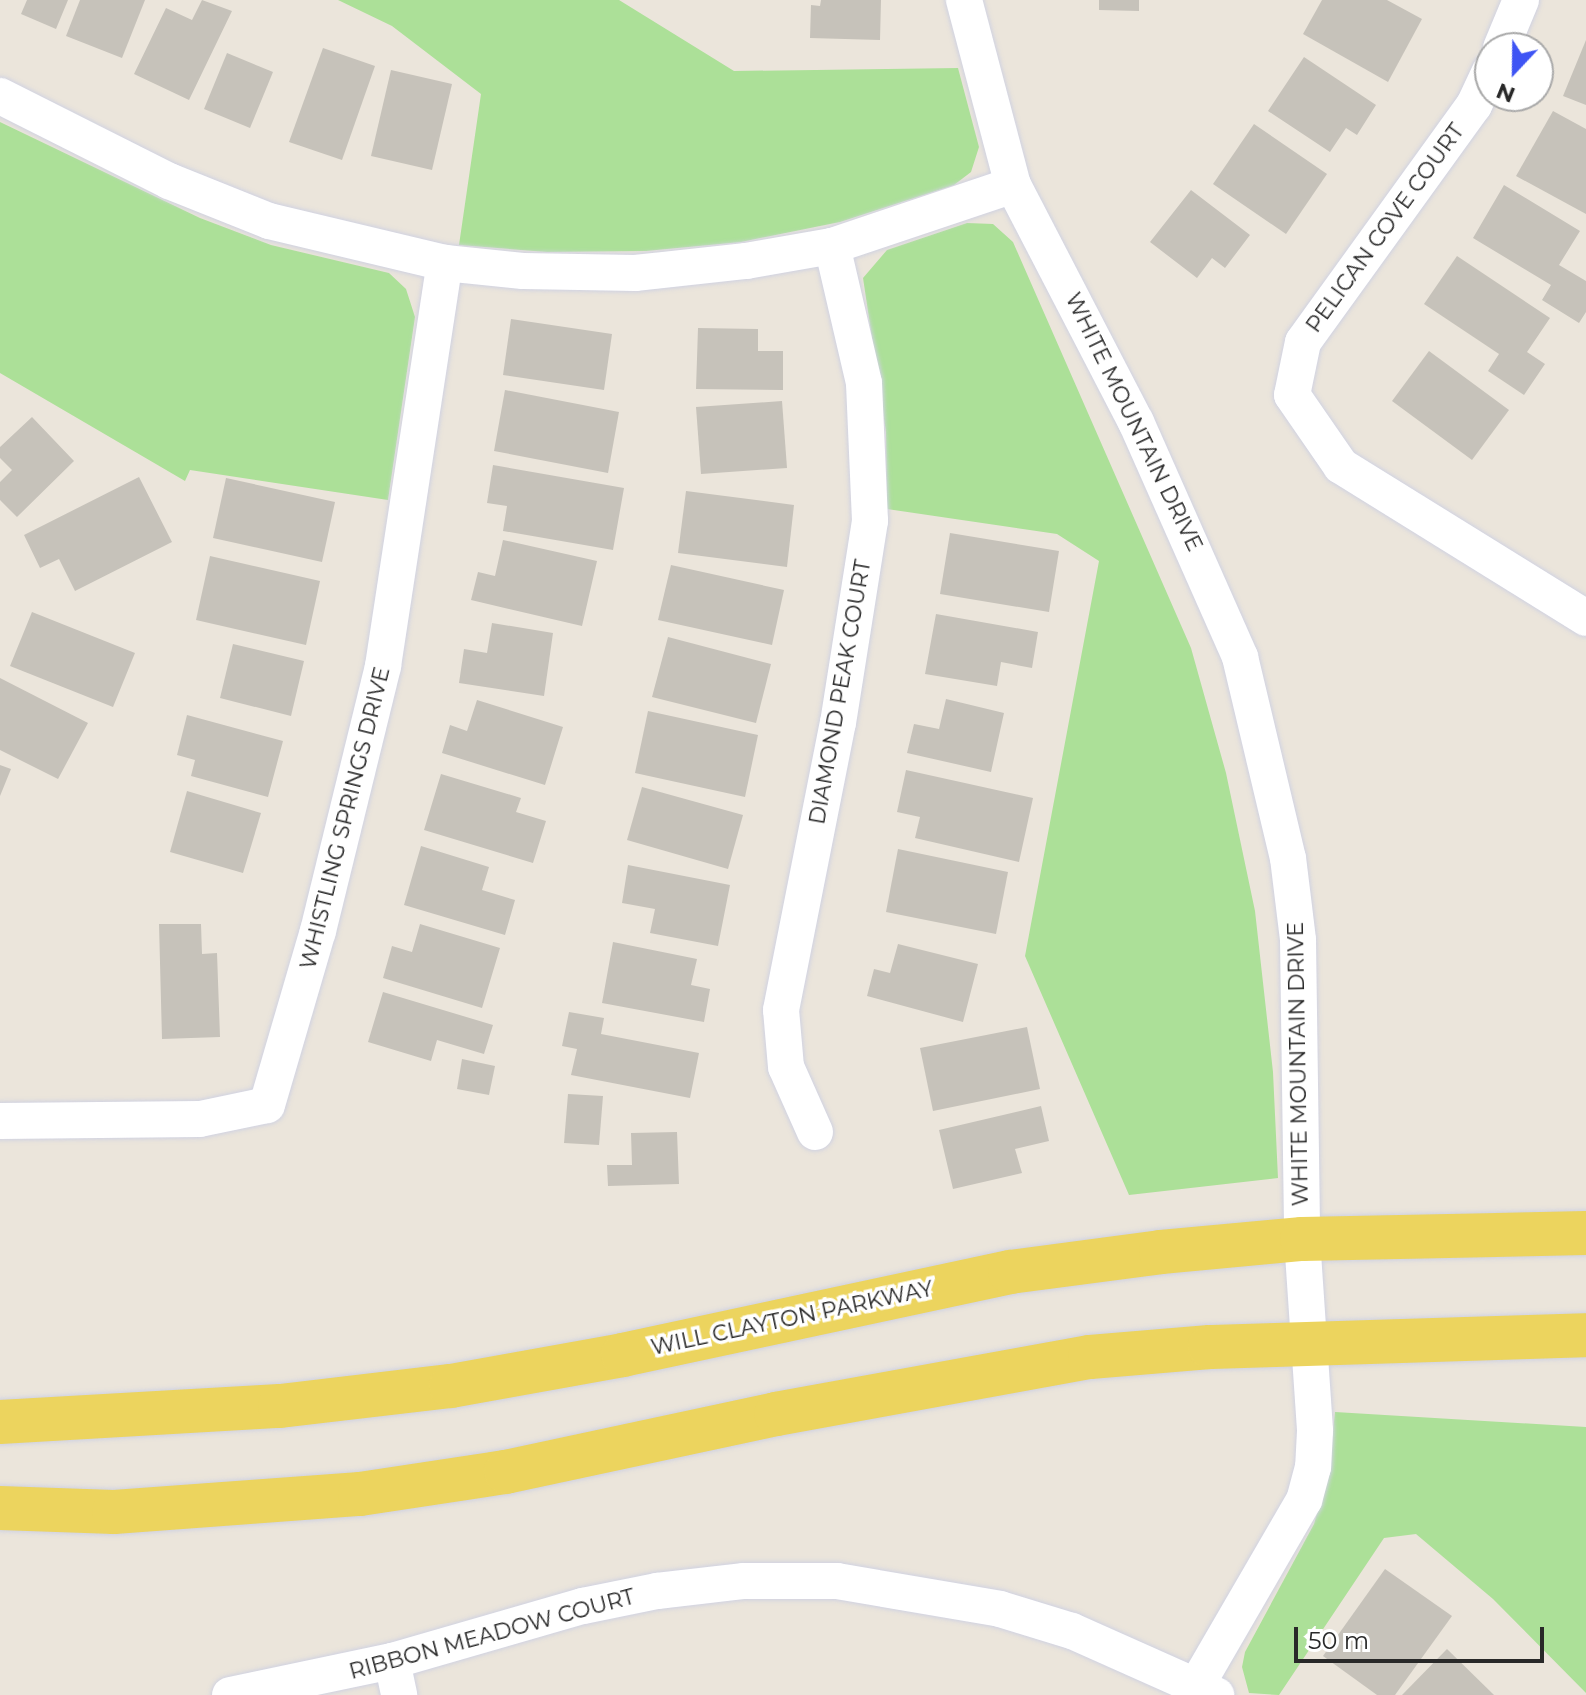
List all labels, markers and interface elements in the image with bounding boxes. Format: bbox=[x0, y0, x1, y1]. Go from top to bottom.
north arrow bbox=[1474, 32, 1554, 112]
text: N bbox=[1492, 77, 1519, 109]
street label: PELICAN COVE COURT bbox=[1300, 118, 1470, 338]
street label: WHITE MOUNTAIN DRIVE bbox=[1060, 288, 1208, 556]
street label: DIAMOND PEAK COURT bbox=[804, 558, 876, 826]
street label: WHISTLING SPRINGS DRIVE bbox=[295, 664, 395, 972]
street label: WHITE MOUNTAIN DRIVE bbox=[1282, 921, 1314, 1207]
street label: WILL CLAYTON PARKWAY bbox=[649, 1275, 935, 1361]
street label: RIBBON MEADOW COURT bbox=[346, 1583, 638, 1685]
scale bar bbox=[1298, 1611, 1548, 1661]
text: 50 m bbox=[1308, 1626, 1369, 1655]

